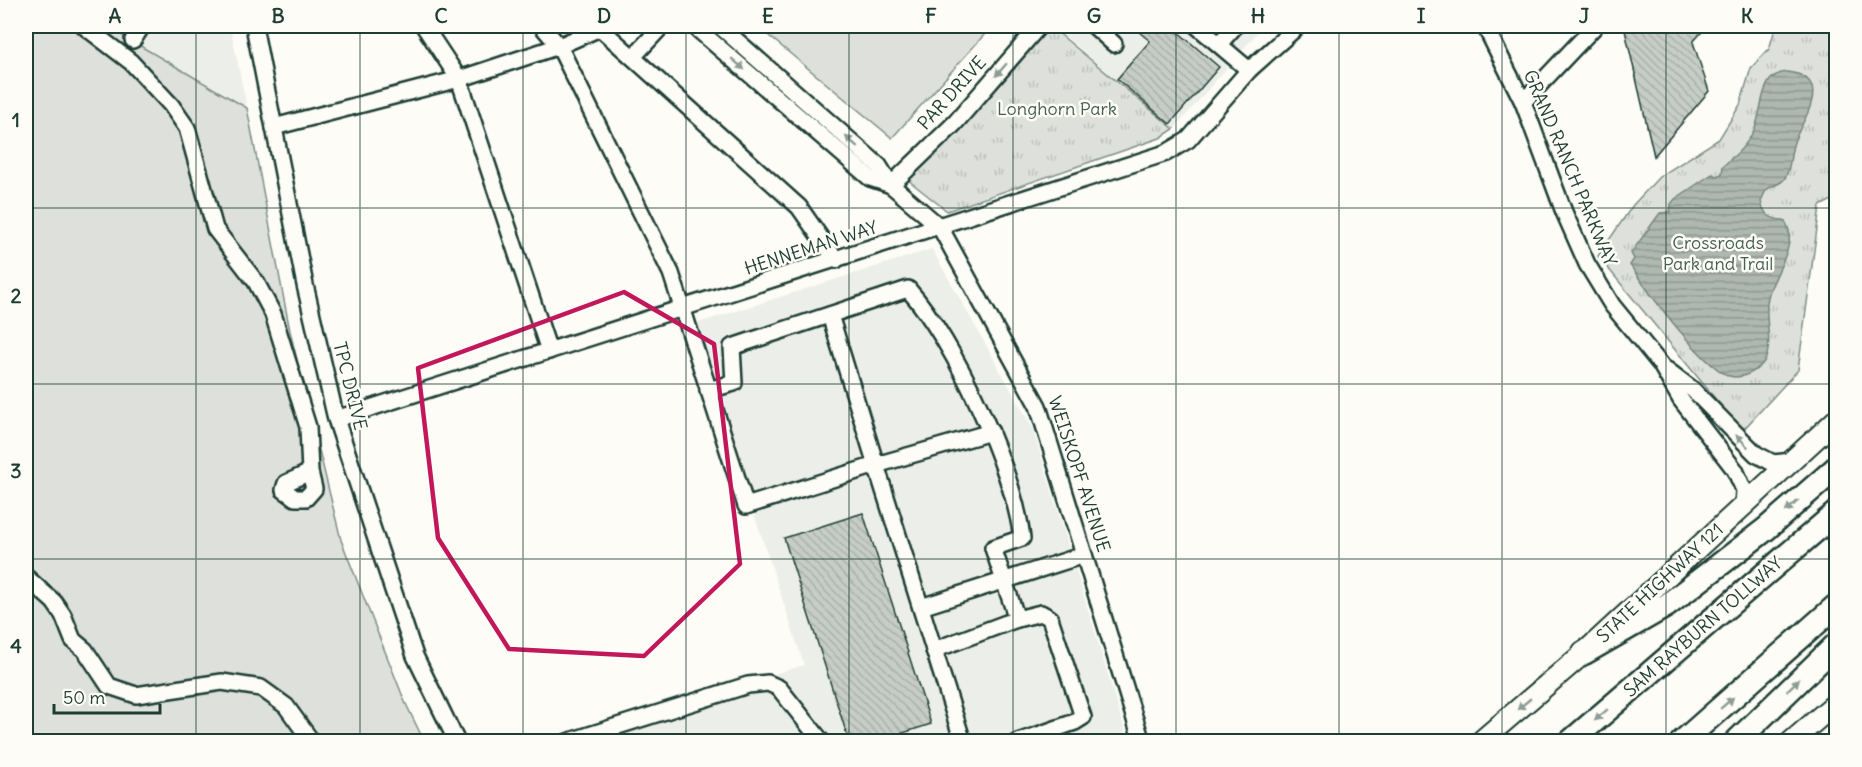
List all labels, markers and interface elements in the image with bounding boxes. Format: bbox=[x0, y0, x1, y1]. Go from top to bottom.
text: A bbox=[109, 3, 122, 28]
text: B bbox=[271, 3, 285, 28]
text: C bbox=[434, 3, 448, 28]
text: D bbox=[597, 3, 611, 28]
text: E bbox=[762, 3, 774, 28]
text: F bbox=[925, 3, 937, 28]
text: G bbox=[1087, 3, 1101, 28]
text: H bbox=[1251, 3, 1265, 28]
text: I bbox=[1417, 3, 1426, 28]
text: J bbox=[1579, 3, 1590, 28]
text: K bbox=[1741, 3, 1754, 28]
street label: PAR DRIVE bbox=[912, 51, 991, 134]
one-way arrow bbox=[730, 57, 745, 70]
one-way arrow bbox=[994, 62, 1007, 78]
street label: GRAND RANCH PARKWAY bbox=[1519, 66, 1622, 269]
park label: Longhorn Park bbox=[997, 97, 1117, 120]
text: 1 bbox=[12, 107, 20, 132]
one-way arrow bbox=[845, 136, 860, 149]
street label: HENNEMAN WAY bbox=[741, 215, 880, 280]
park label: Crossroads Park and Trail bbox=[1663, 231, 1773, 275]
text: 2 bbox=[11, 283, 22, 308]
street label: TPC DRIVE bbox=[328, 339, 373, 432]
street label: WEISKOPF AVENUE bbox=[1043, 393, 1116, 555]
one-way arrow bbox=[1736, 434, 1750, 448]
text: 3 bbox=[10, 458, 22, 483]
one-way arrow bbox=[1785, 499, 1800, 512]
street label: STATE HIGHWAY 121 bbox=[1591, 518, 1728, 647]
street label: SAM RAYBURN TOLLWAY bbox=[1619, 551, 1787, 702]
text: 4 bbox=[10, 633, 22, 658]
scale bar bbox=[54, 677, 160, 715]
one-way arrow bbox=[1785, 679, 1799, 693]
text: 50 m bbox=[63, 686, 105, 709]
one-way arrow bbox=[1719, 696, 1734, 710]
one-way arrow bbox=[1516, 698, 1532, 711]
one-way arrow bbox=[1594, 708, 1609, 721]

